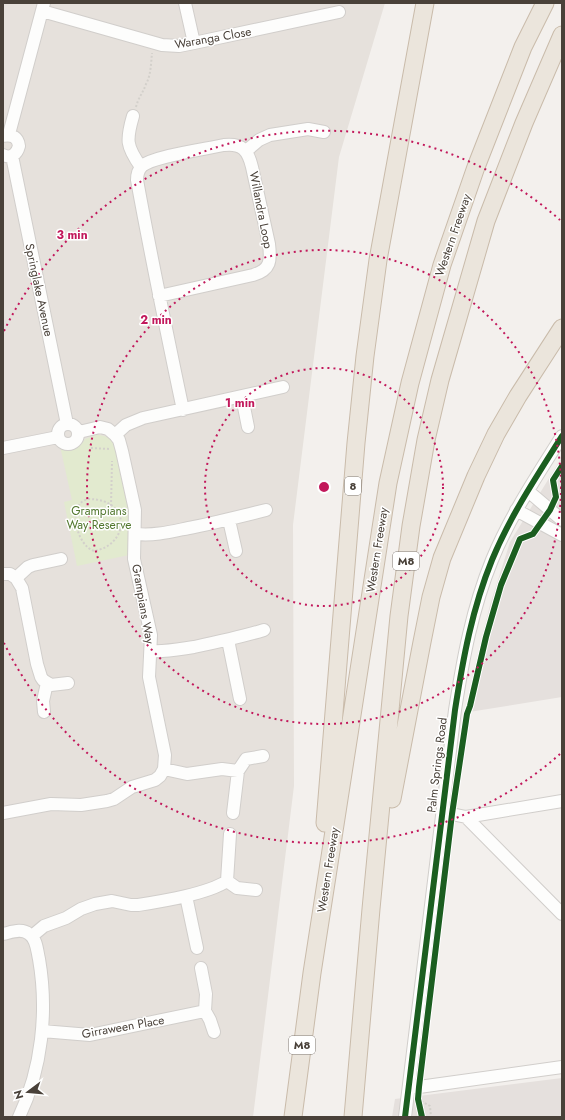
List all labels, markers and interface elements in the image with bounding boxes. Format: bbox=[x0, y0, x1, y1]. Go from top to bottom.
street label: Waranga Close bbox=[173, 22, 253, 54]
street label: Willandra Loop bbox=[245, 170, 277, 250]
street label: Western Freeway bbox=[430, 191, 476, 279]
text: 3 min bbox=[56, 226, 88, 244]
street label: Springlake Avenue bbox=[20, 242, 58, 338]
text: 2 min bbox=[140, 311, 172, 329]
text: 1 min bbox=[225, 394, 255, 412]
road number: 8 bbox=[345, 477, 361, 495]
centre of rings bbox=[317, 480, 331, 494]
park label: Grampians Way Reserve bbox=[67, 502, 131, 534]
street label: Western Freeway bbox=[361, 505, 393, 594]
road number: M8 bbox=[393, 552, 419, 570]
street label: Grampians Way bbox=[127, 563, 159, 646]
street label: Palm Springs Road bbox=[422, 716, 452, 814]
street label: Western Freeway bbox=[312, 825, 344, 914]
street label: Girraween Place bbox=[80, 1011, 166, 1043]
road number: M8 bbox=[289, 1036, 315, 1054]
north arrow bbox=[8, 1072, 48, 1112]
text: N bbox=[9, 1088, 27, 1101]

